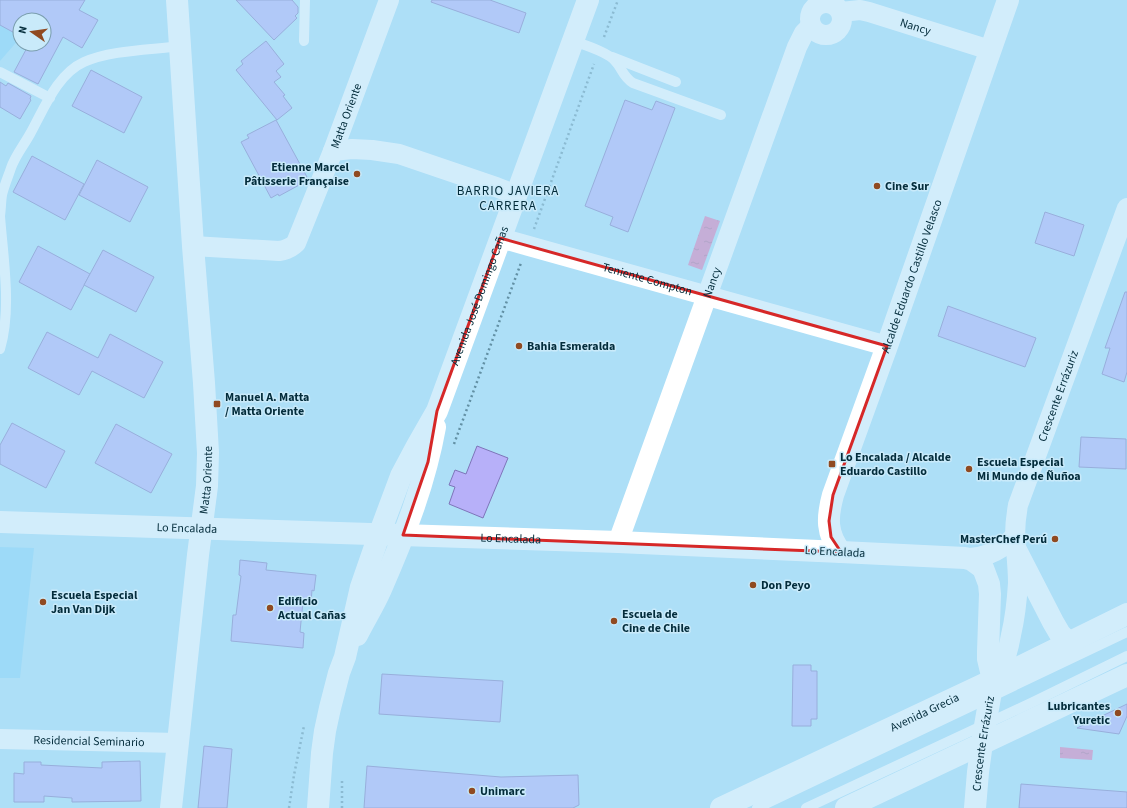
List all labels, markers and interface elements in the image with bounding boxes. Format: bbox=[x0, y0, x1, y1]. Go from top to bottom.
north arrow bbox=[12, 12, 52, 52]
street label: Nancy bbox=[898, 14, 933, 40]
text: N bbox=[15, 25, 31, 35]
street label: Matta Oriente bbox=[326, 81, 366, 151]
place label: Etienne Marcel Pâtisserie Française bbox=[244, 159, 350, 190]
marker: Etienne Marcel Pâtisserie Française bbox=[352, 169, 362, 179]
place label: Cine Sur bbox=[885, 178, 929, 195]
marker: Cine Sur bbox=[872, 181, 882, 191]
district label: BARRIO JAVIERA CARRERA bbox=[457, 182, 559, 215]
street label: Alcalde Eduardo Castillo Velasco bbox=[877, 197, 946, 355]
street label: Avenida José Domingo Cañas bbox=[446, 224, 513, 368]
street label: Teniente Compton bbox=[600, 258, 694, 300]
street label: Nancy bbox=[698, 264, 725, 300]
place label: Bahia Esmeralda bbox=[527, 338, 615, 355]
marker: Bahia Esmeralda bbox=[514, 341, 524, 351]
street label: Crescente Errázuriz bbox=[1034, 348, 1083, 444]
place label: Manuel A. Matta / Matta Oriente bbox=[225, 389, 309, 420]
marker: Manuel A. Matta / Matta Oriente bbox=[212, 399, 222, 409]
street label: Matta Oriente bbox=[195, 445, 217, 515]
place label: Lo Encalada / Alcalde Eduardo Castillo bbox=[840, 449, 951, 480]
place label: Escuela Especial Mi Mundo de Ñuñoa bbox=[977, 454, 1081, 485]
marker: Lo Encalada / Alcalde Eduardo Castillo bbox=[827, 459, 837, 469]
marker: Escuela Especial Mi Mundo de Ñuñoa bbox=[964, 464, 974, 474]
street label: Lo Encalada bbox=[156, 519, 218, 538]
street label: Lo Encalada bbox=[480, 529, 541, 548]
place label: MasterChef Perú bbox=[960, 531, 1047, 548]
marker: MasterChef Perú bbox=[1050, 534, 1060, 544]
street label: Lo Encalada bbox=[804, 542, 866, 562]
place label: Don Peyo bbox=[761, 577, 811, 594]
marker: Don Peyo bbox=[748, 580, 758, 590]
place label: Escuela Especial Jan Van Dijk bbox=[51, 587, 138, 618]
place label: Edificio Actual Cañas bbox=[277, 593, 346, 624]
marker: Escuela Especial Jan Van Dijk bbox=[38, 597, 48, 607]
marker: Edificio Actual Cañas bbox=[265, 603, 275, 613]
place label: Escuela de Cine de Chile bbox=[622, 606, 690, 637]
marker: Escuela de Cine de Chile bbox=[609, 616, 619, 626]
street label: Avenida Grecia bbox=[887, 689, 962, 736]
street label: Crescente Errázuriz bbox=[968, 695, 999, 792]
place label: Lubricantes Yuretic bbox=[1048, 698, 1110, 729]
marker: Lubricantes Yuretic bbox=[1113, 708, 1123, 718]
street label: Residencial Seminario bbox=[33, 731, 145, 751]
place label: Unimarc bbox=[480, 783, 525, 800]
marker: Unimarc bbox=[467, 786, 477, 796]

